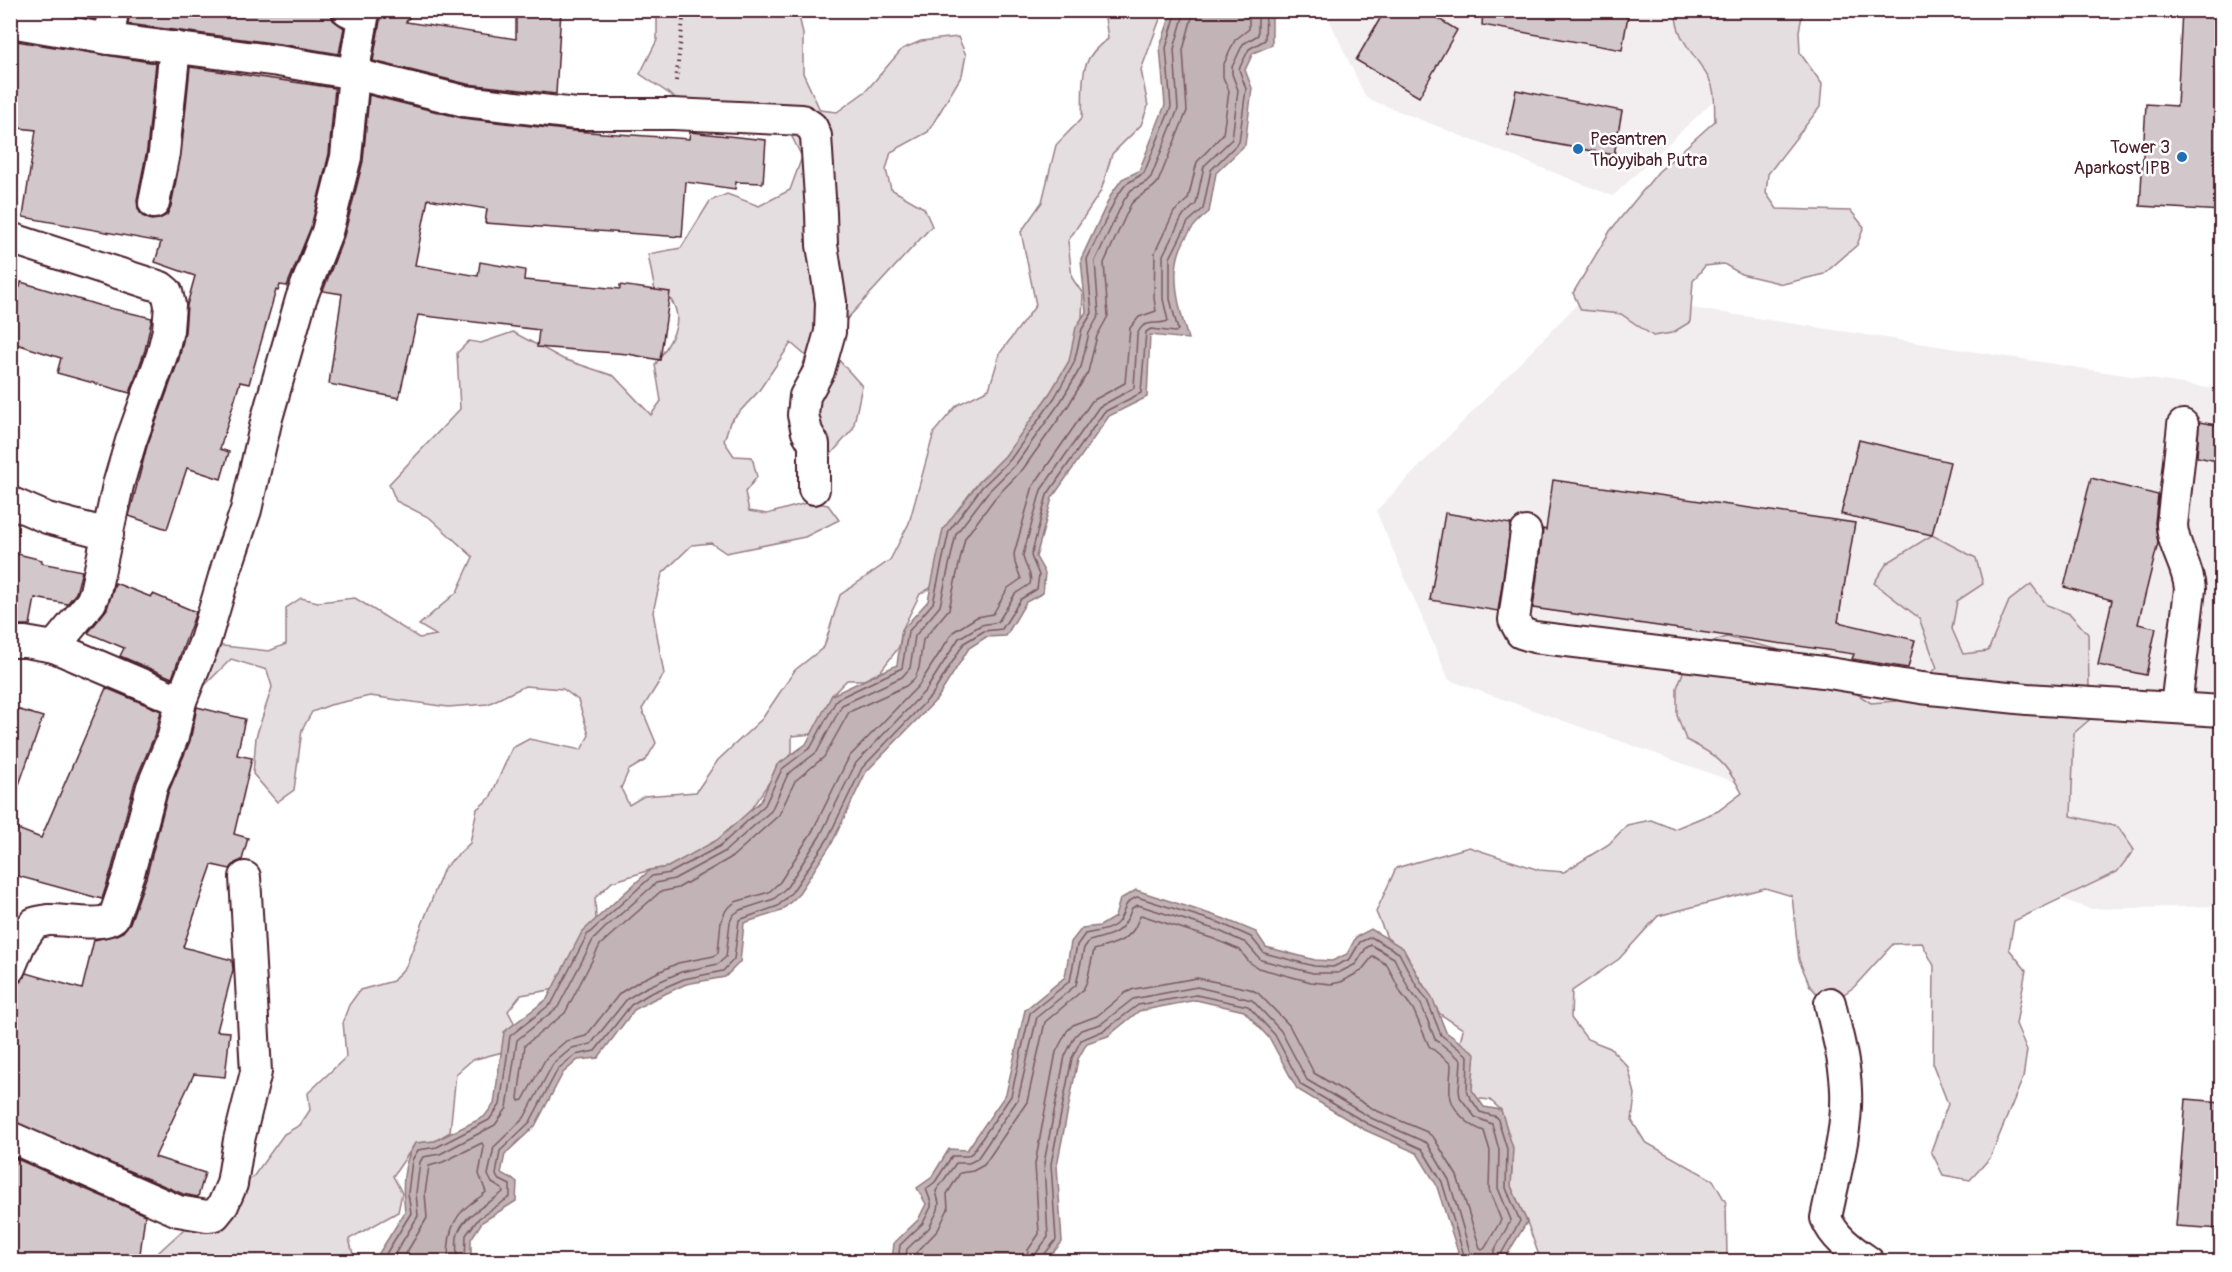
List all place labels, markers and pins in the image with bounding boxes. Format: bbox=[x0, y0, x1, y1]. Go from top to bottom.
place label: Pesantren Thoyyibah Putra bbox=[1590, 128, 1707, 172]
place label: Tower 3 Aparkost IPB bbox=[2073, 136, 2170, 180]
marker: Pesantren Thoyyibah Putra bbox=[1571, 142, 1585, 156]
marker: Tower 3 Aparkost IPB bbox=[2175, 150, 2189, 164]

